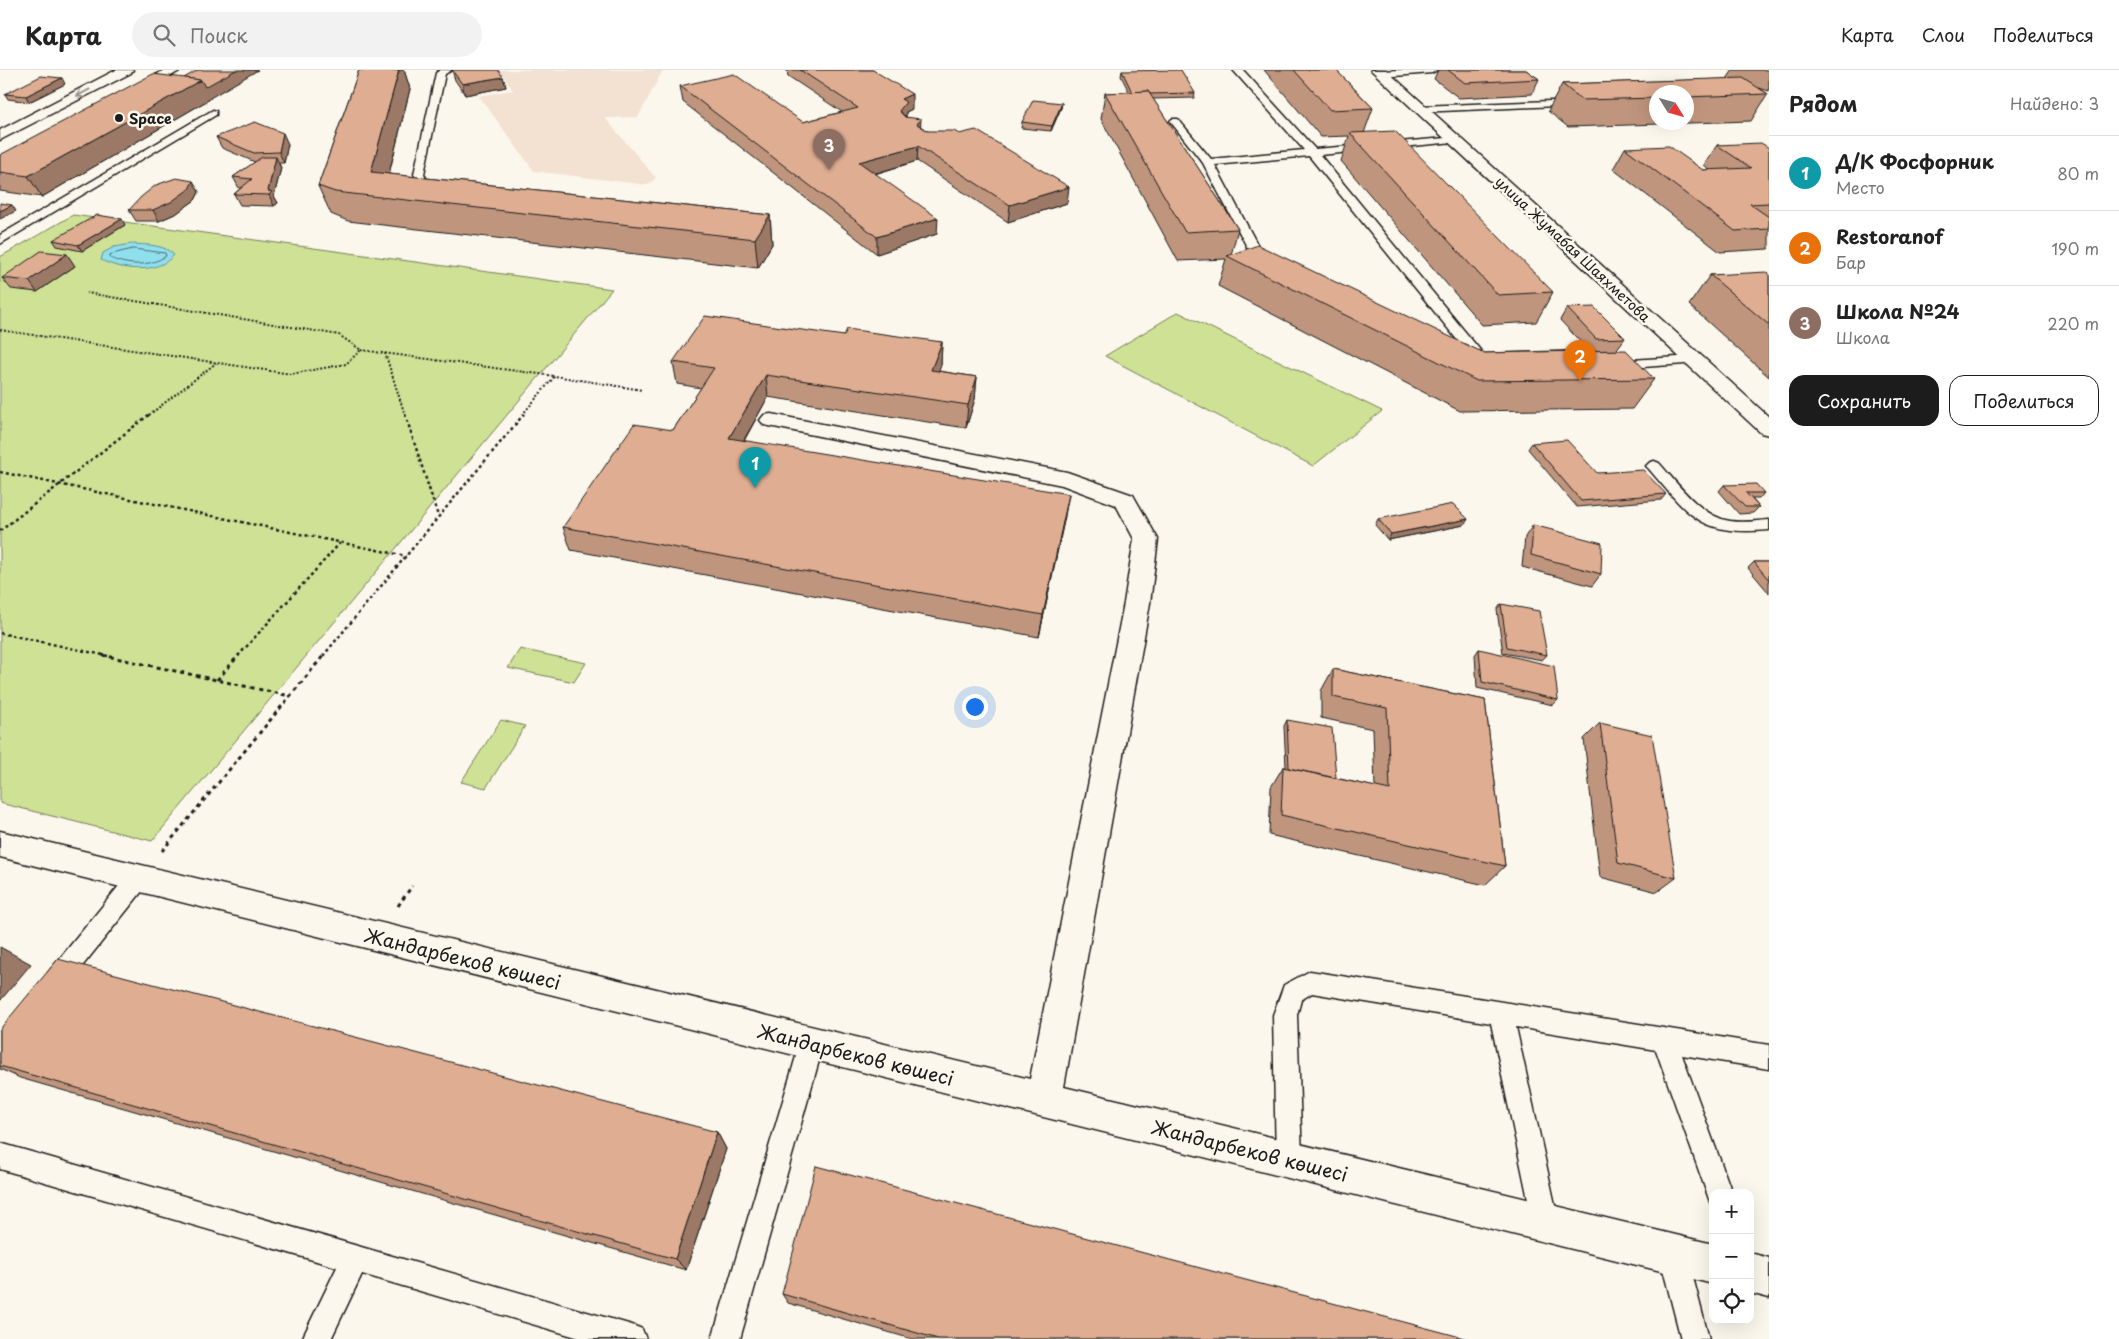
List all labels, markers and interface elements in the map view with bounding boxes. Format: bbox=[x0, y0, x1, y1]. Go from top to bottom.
search box bbox=[132, 12, 482, 57]
text: Карта bbox=[25, 17, 102, 53]
icon: search bbox=[150, 21, 178, 49]
text: Поиск bbox=[190, 21, 248, 49]
text: Карта bbox=[1841, 21, 1894, 48]
text: Слои bbox=[1922, 21, 1965, 48]
text: Поделиться bbox=[1993, 21, 2094, 48]
north arrow bbox=[1649, 85, 1694, 130]
text: Рядом bbox=[1789, 87, 1857, 119]
one-way arrow bbox=[76, 89, 91, 98]
text: Найдено: 3 bbox=[2010, 91, 2099, 115]
place label: Space bbox=[129, 108, 172, 129]
marker: Space bbox=[113, 112, 125, 124]
pin: 3 bbox=[813, 129, 845, 170]
text: Д/К Фосфорник bbox=[1836, 147, 1994, 175]
text: 1 bbox=[1801, 161, 1809, 185]
text: 80 m bbox=[2057, 161, 2099, 185]
street label: улица Жумабая Шаяхметова bbox=[1491, 171, 1656, 327]
text: Место bbox=[1836, 175, 1885, 199]
text: Restoranof bbox=[1836, 222, 1943, 250]
text: 2 bbox=[1799, 236, 1811, 260]
text: 190 m bbox=[2051, 236, 2099, 260]
text: Бар bbox=[1836, 250, 1866, 274]
text: Школа №24 bbox=[1836, 297, 1959, 325]
text: 3 bbox=[1800, 311, 1810, 335]
text: 220 m bbox=[2048, 311, 2099, 335]
text: Школа bbox=[1836, 325, 1890, 349]
pin: 2 bbox=[1564, 340, 1596, 381]
button: Сохранить bbox=[1789, 375, 1939, 426]
button: Поделиться bbox=[1949, 375, 2099, 426]
pin: 1 bbox=[739, 447, 771, 488]
your location bbox=[962, 694, 988, 720]
street label: Жандарбеков көшесі bbox=[362, 920, 564, 996]
street label: Жандарбеков көшесі bbox=[755, 1016, 957, 1092]
street label: Жандарбеков көшесі bbox=[1149, 1112, 1351, 1188]
map controls bbox=[1709, 1189, 1754, 1324]
button: + bbox=[1709, 1189, 1754, 1234]
button: − bbox=[1709, 1234, 1754, 1279]
button: locate bbox=[1709, 1279, 1754, 1324]

